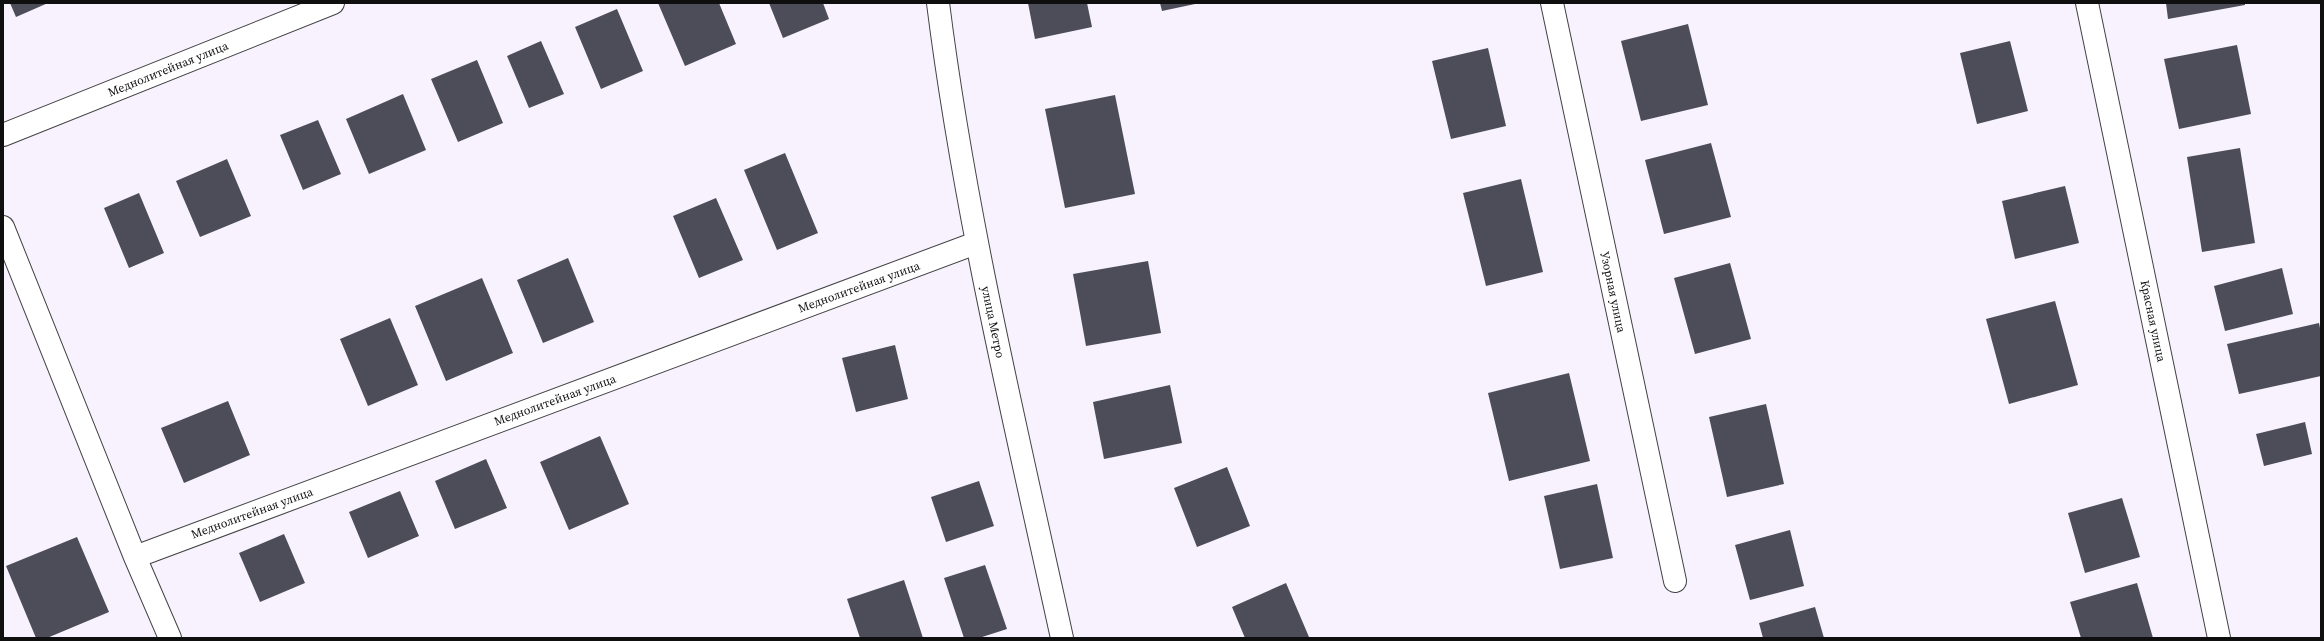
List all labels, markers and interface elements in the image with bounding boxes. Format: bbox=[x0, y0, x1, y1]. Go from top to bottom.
street label: Меднолитейная улица bbox=[105, 37, 231, 100]
street label: Узорная улица bbox=[1597, 250, 1630, 335]
street label: Меднолитейная улица bbox=[796, 257, 923, 316]
street label: Красная улица bbox=[2137, 279, 2170, 364]
street label: улица Метро bbox=[978, 285, 1009, 360]
street label: Меднолитейная улица bbox=[492, 370, 619, 429]
street label: Меднолитейная улица bbox=[189, 483, 316, 542]

